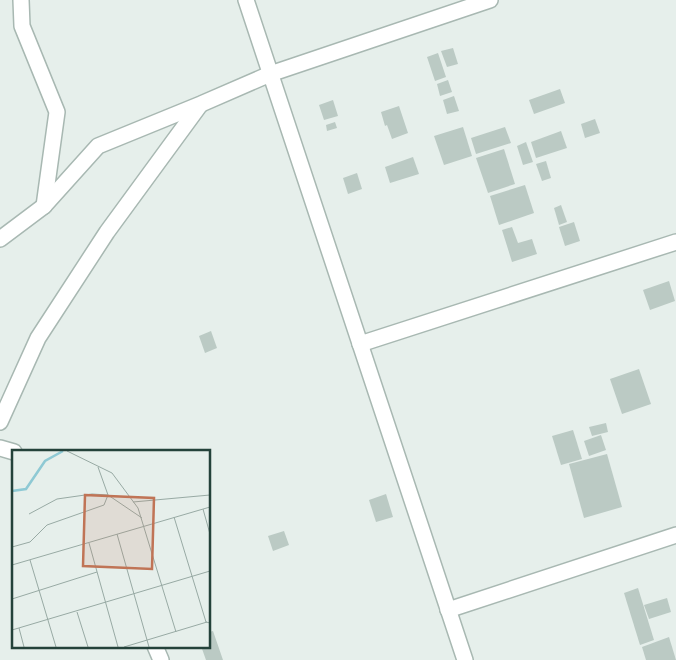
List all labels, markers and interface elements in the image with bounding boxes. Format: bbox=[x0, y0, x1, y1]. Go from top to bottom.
inset map bbox=[12, 450, 210, 648]

